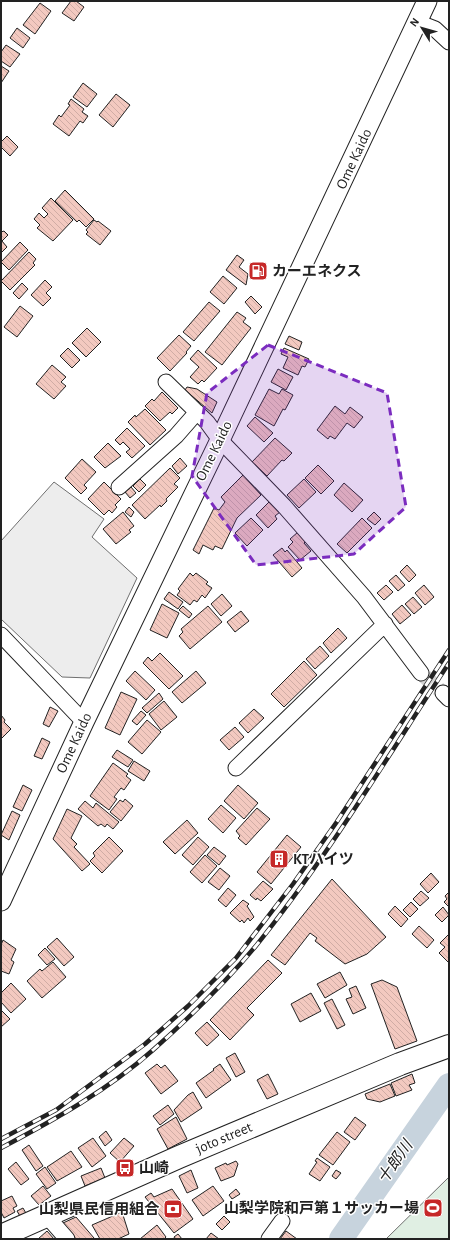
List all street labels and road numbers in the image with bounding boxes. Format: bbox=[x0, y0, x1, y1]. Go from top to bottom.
street label: Ome Kaido bbox=[334, 127, 374, 191]
street label: Ome Kaido bbox=[193, 419, 235, 483]
street label: Ome Kaido bbox=[54, 711, 94, 775]
street label: joto street bbox=[194, 1119, 255, 1157]

